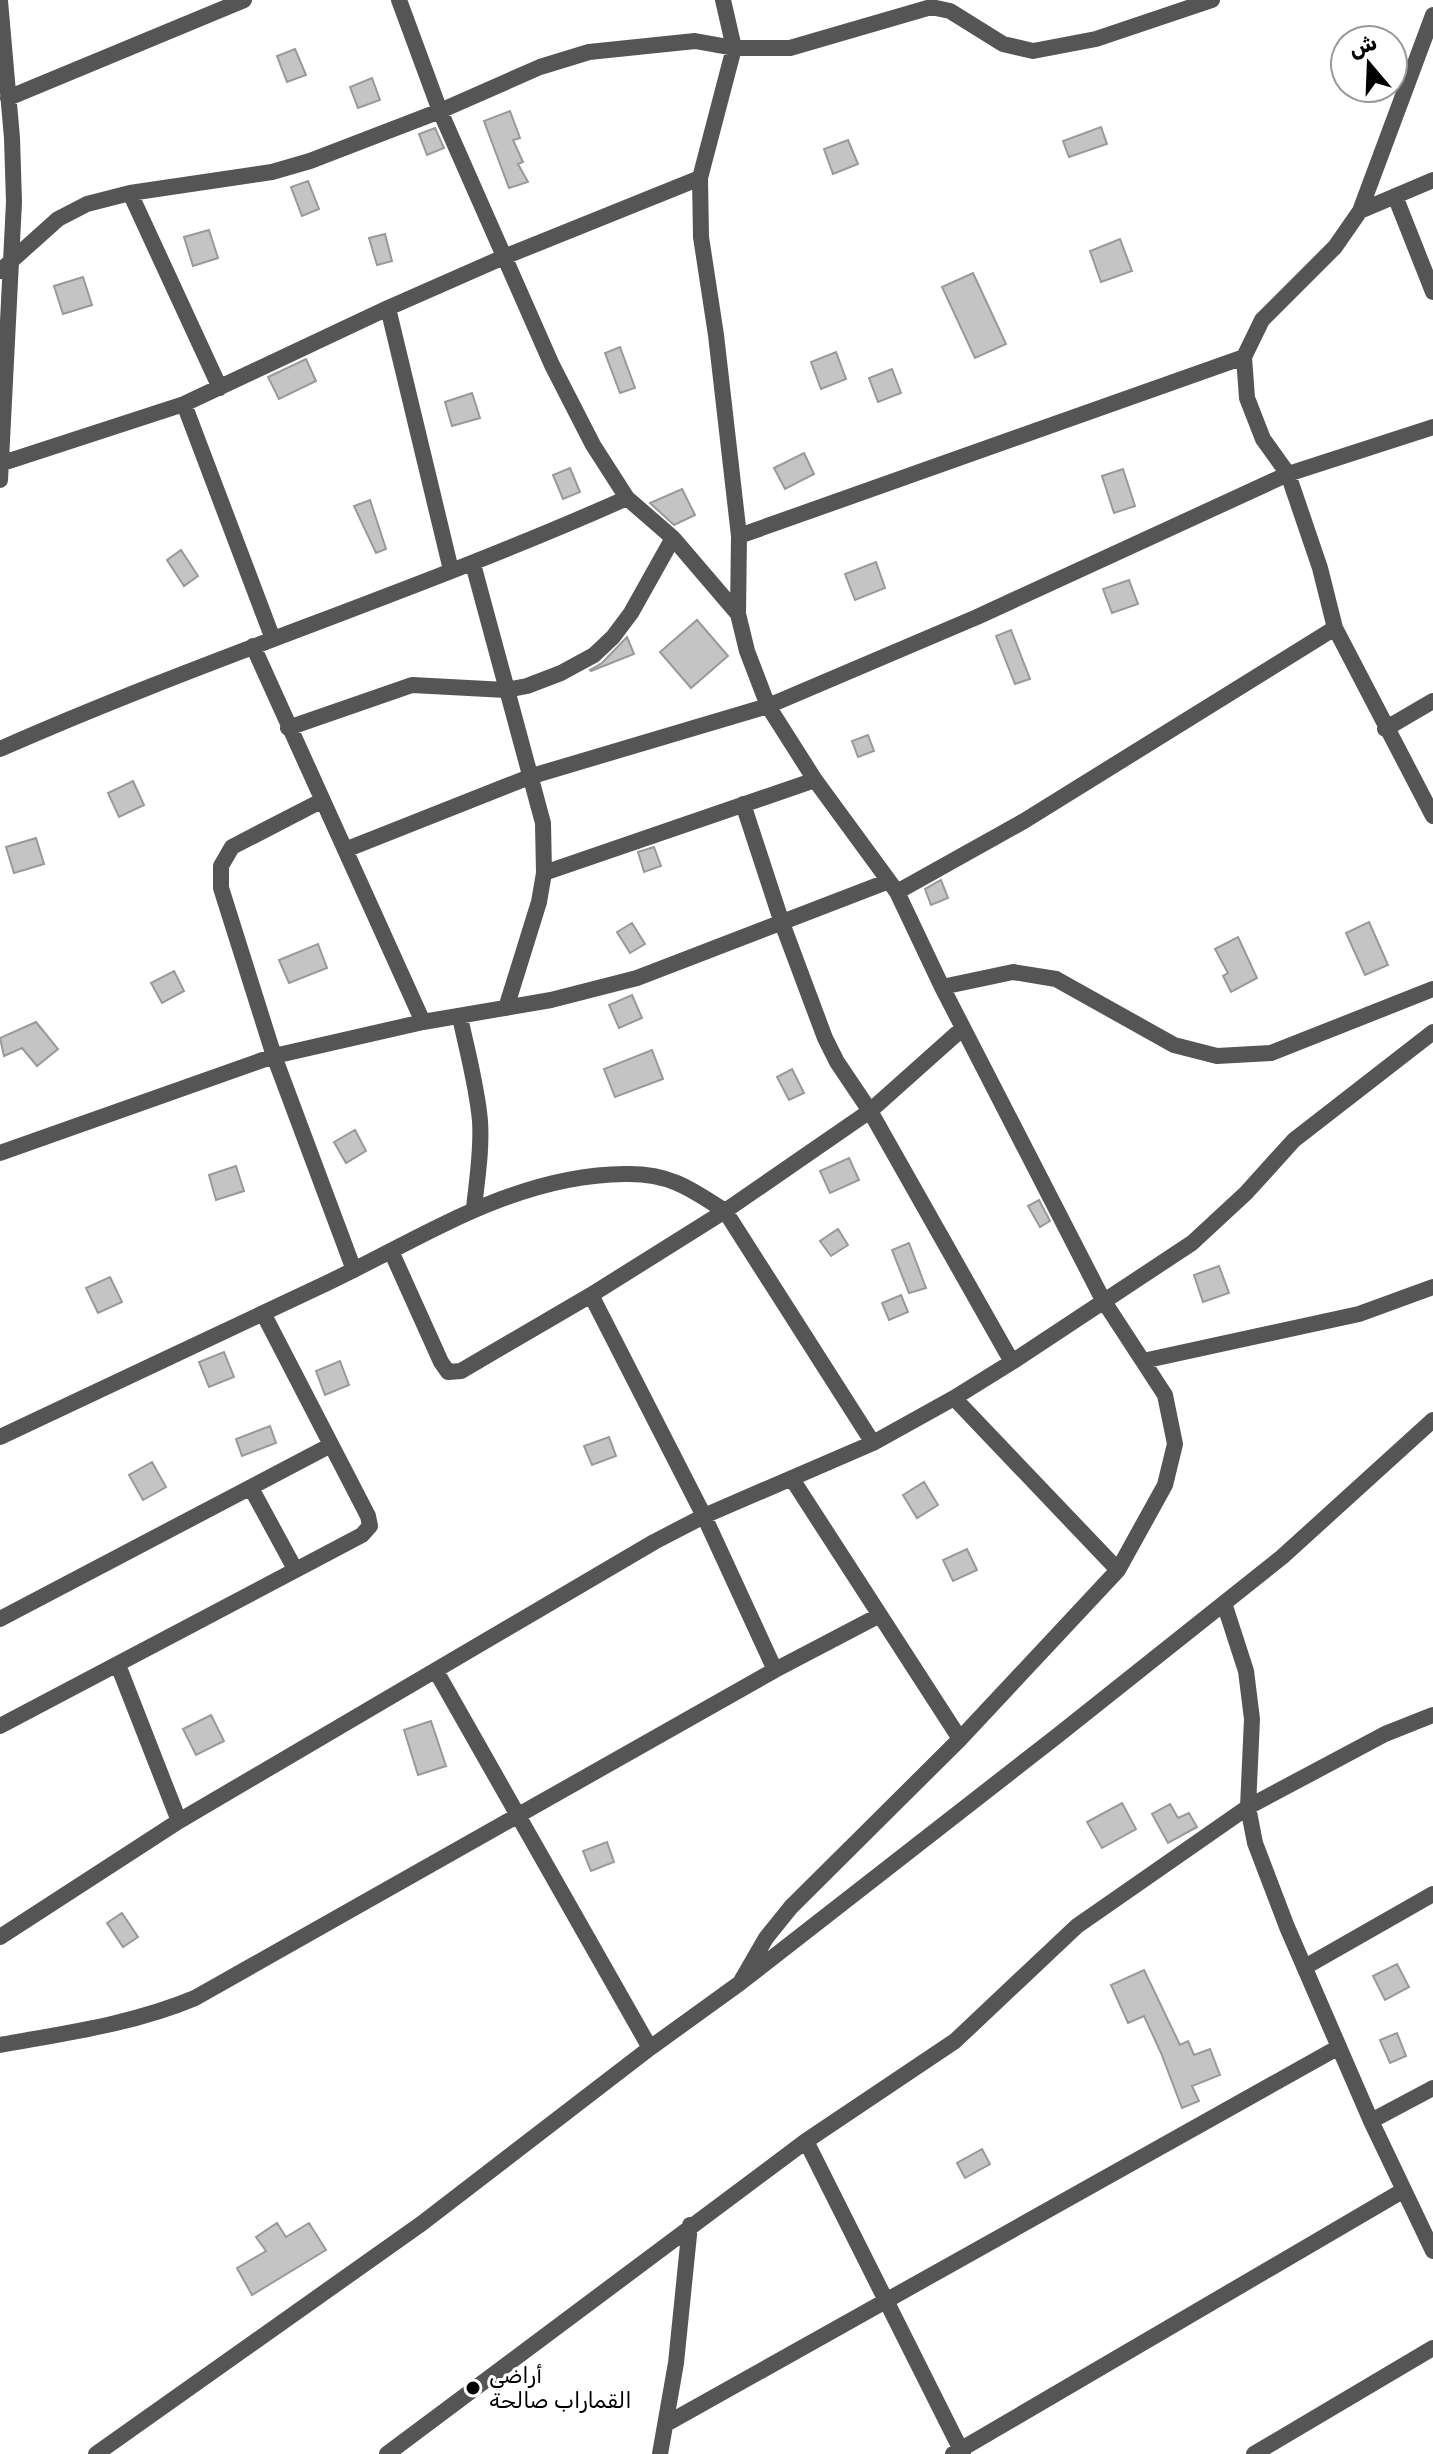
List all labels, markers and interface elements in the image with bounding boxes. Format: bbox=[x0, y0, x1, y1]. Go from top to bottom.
north arrow bbox=[1329, 24, 1409, 104]
text: ش bbox=[1345, 28, 1380, 63]
place label: أراضي القماراب صالحة bbox=[489, 2362, 632, 2414]
marker: أراضي القماراب صالحة bbox=[464, 2379, 482, 2397]

